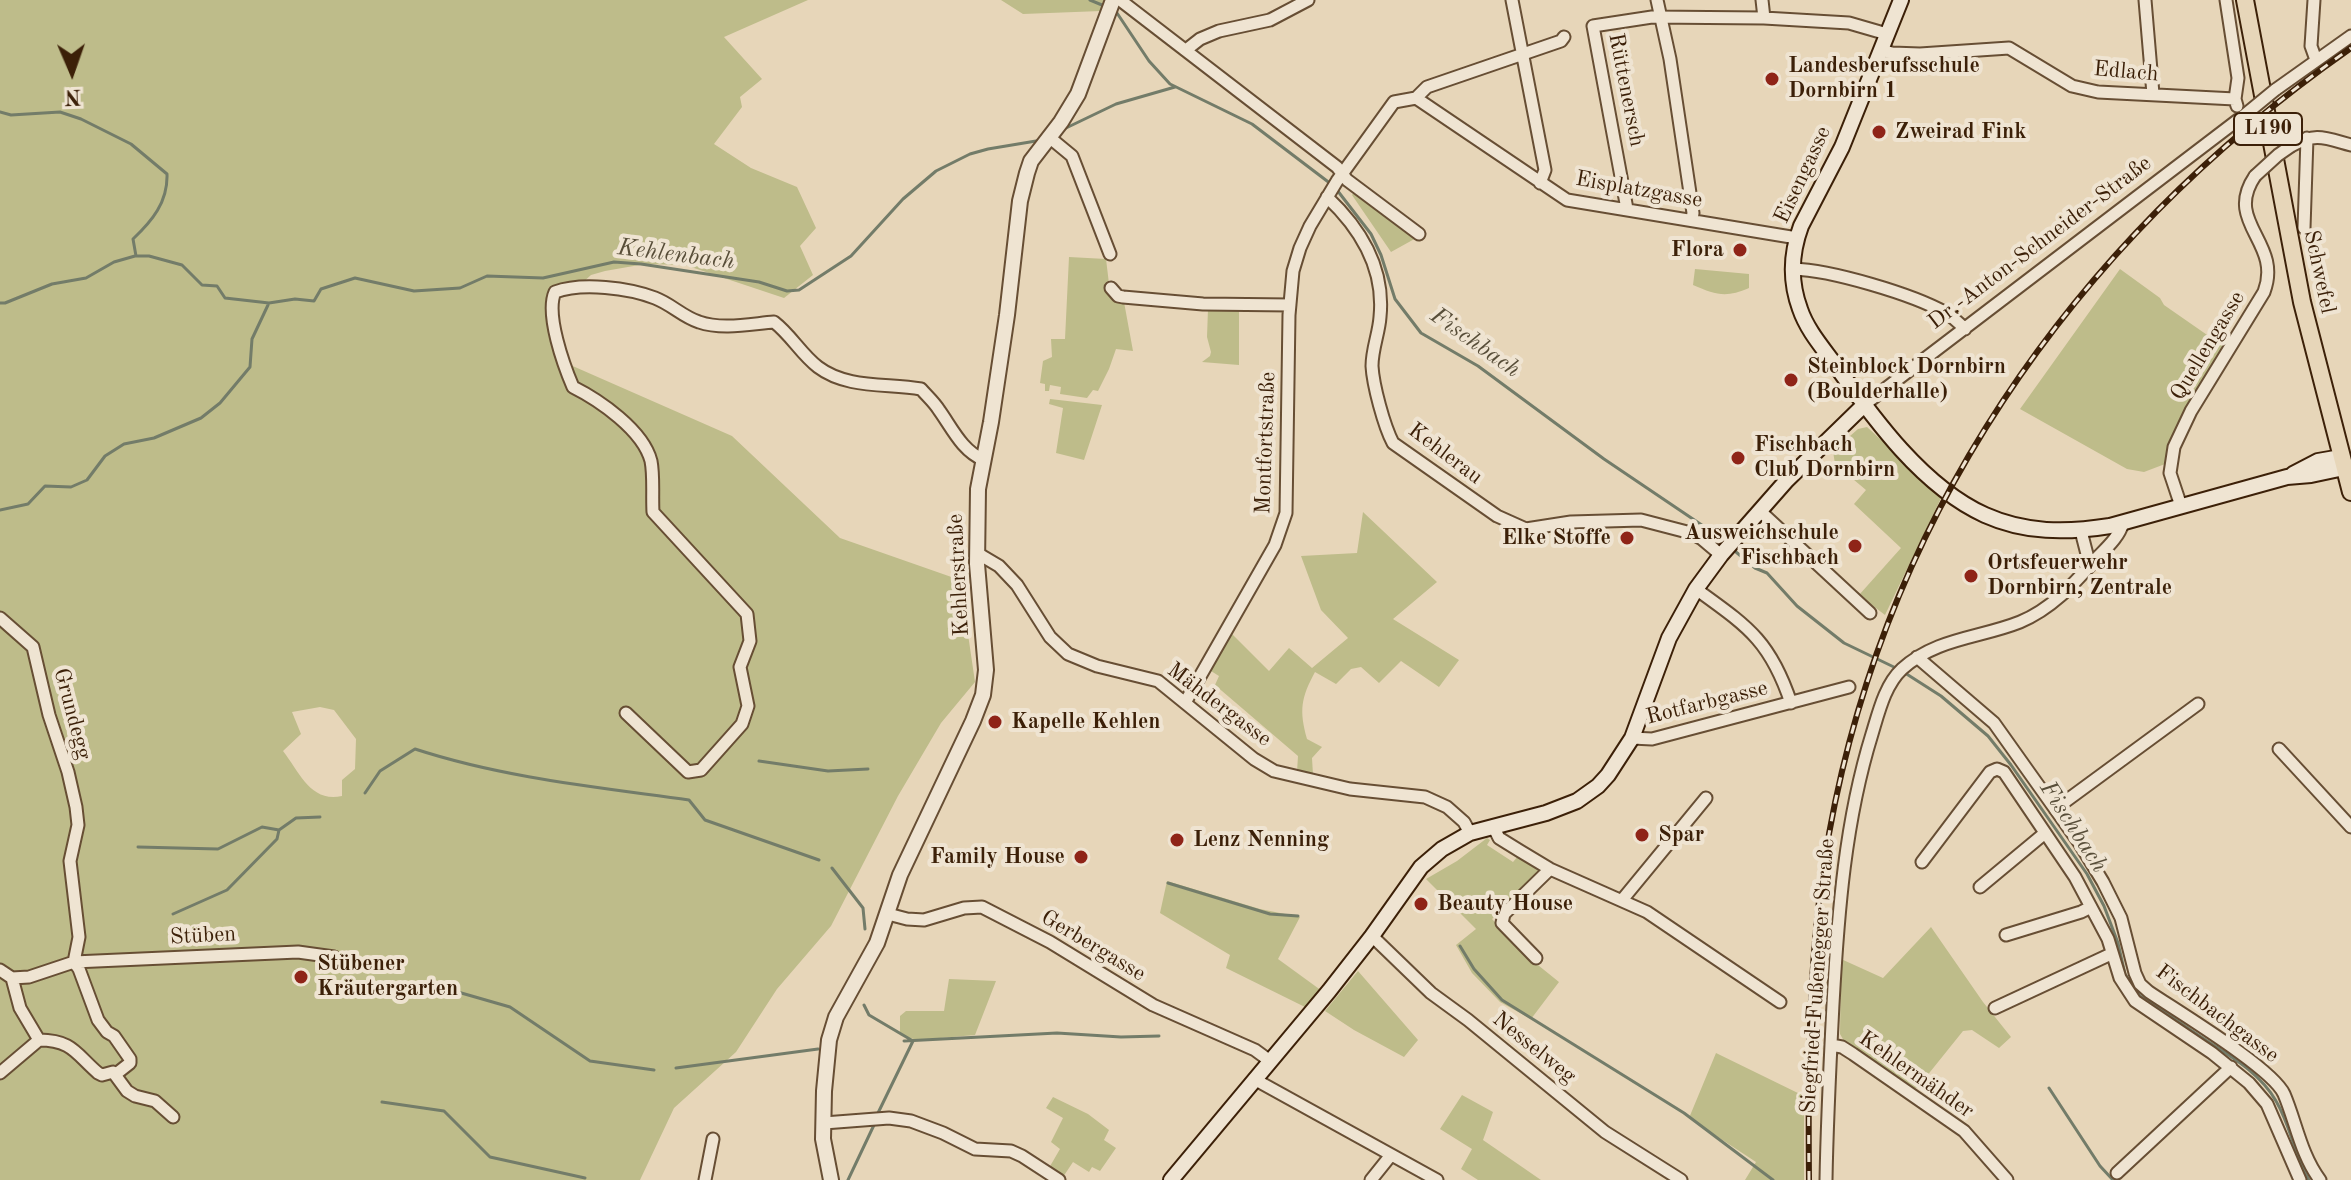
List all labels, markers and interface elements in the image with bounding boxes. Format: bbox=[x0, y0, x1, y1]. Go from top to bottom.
street label: Rüttenersch bbox=[1602, 31, 1650, 149]
north arrow bbox=[32, 32, 112, 112]
place label: Landesberufsschule Dornbirn 1 bbox=[1788, 53, 1980, 104]
street label: Edlach bbox=[2092, 56, 2160, 88]
marker: Landesberufsschule Dornbirn 1 bbox=[1763, 70, 1781, 88]
text: N bbox=[64, 85, 82, 107]
road number: L190 bbox=[2234, 113, 2302, 145]
place label: Zweirad Fink bbox=[1895, 119, 2027, 145]
street label: Eisengasse bbox=[1769, 122, 1837, 228]
marker: Zweirad Fink bbox=[1870, 123, 1888, 141]
street label: Dr.-Anton-Schneider-Straße bbox=[1923, 150, 2157, 336]
street label: Eisplatzgasse bbox=[1574, 166, 1704, 214]
street label: Schwefel bbox=[2297, 228, 2341, 316]
water label: Kehlenbach bbox=[616, 234, 736, 276]
place label: Flora bbox=[1671, 237, 1724, 263]
marker: Flora bbox=[1731, 241, 1749, 259]
street label: Quellengasse bbox=[2165, 286, 2251, 406]
water label: Fischbach bbox=[1424, 301, 1526, 385]
place label: Steinblock Dornbirn (Boulderhalle) bbox=[1807, 354, 2006, 406]
street label: Montfortstraße bbox=[1250, 371, 1282, 515]
marker: Steinblock Dornbirn (Boulderhalle) bbox=[1782, 371, 1800, 389]
street label: Kehlerau bbox=[1403, 417, 1487, 491]
place label: Fischbach Club Dornbirn bbox=[1754, 432, 1895, 484]
marker: Fischbach Club Dornbirn bbox=[1729, 449, 1747, 467]
street label: Kehlerstraße bbox=[943, 513, 975, 637]
place label: Ausweichschule Fischbach bbox=[1684, 520, 1839, 572]
place label: Elke Stoffe bbox=[1502, 525, 1611, 551]
marker: Elke Stoffe bbox=[1618, 529, 1636, 547]
marker: Ausweichschule Fischbach bbox=[1846, 537, 1864, 555]
place label: Ortsfeuerwehr Dornbirn, Zentrale bbox=[1987, 550, 2172, 602]
marker: Ortsfeuerwehr Dornbirn, Zentrale bbox=[1962, 567, 1980, 585]
street label: Mähdergasse bbox=[1162, 657, 1276, 753]
street label: Grundegg bbox=[47, 665, 97, 763]
street label: Rotfarbgasse bbox=[1643, 675, 1771, 731]
place label: Kapelle Kehlen bbox=[1011, 709, 1161, 735]
marker: Kapelle Kehlen bbox=[986, 713, 1004, 731]
water label: Fischbach bbox=[2033, 776, 2113, 878]
place label: Spar bbox=[1658, 822, 1704, 848]
marker: Spar bbox=[1633, 826, 1651, 844]
place label: Lenz Nenning bbox=[1193, 827, 1329, 853]
marker: Lenz Nenning bbox=[1168, 831, 1186, 849]
street label: Siegfried-Fußenegger Straße bbox=[1795, 837, 1841, 1115]
place label: Family House bbox=[930, 844, 1065, 870]
marker: Family House bbox=[1072, 848, 1090, 866]
place label: Beauty House bbox=[1437, 891, 1573, 917]
marker: Beauty House bbox=[1412, 895, 1430, 913]
street label: Gerbergasse bbox=[1036, 904, 1150, 988]
street label: Stüben bbox=[169, 921, 237, 951]
place label: Stübener Kräutergarten bbox=[317, 951, 458, 1002]
street label: Fischbachgasse bbox=[2150, 959, 2284, 1069]
marker: Stübener Kräutergarten bbox=[292, 968, 310, 986]
street label: Nesselweg bbox=[1487, 1006, 1581, 1090]
street label: Kehlermähder bbox=[1853, 1026, 1979, 1124]

